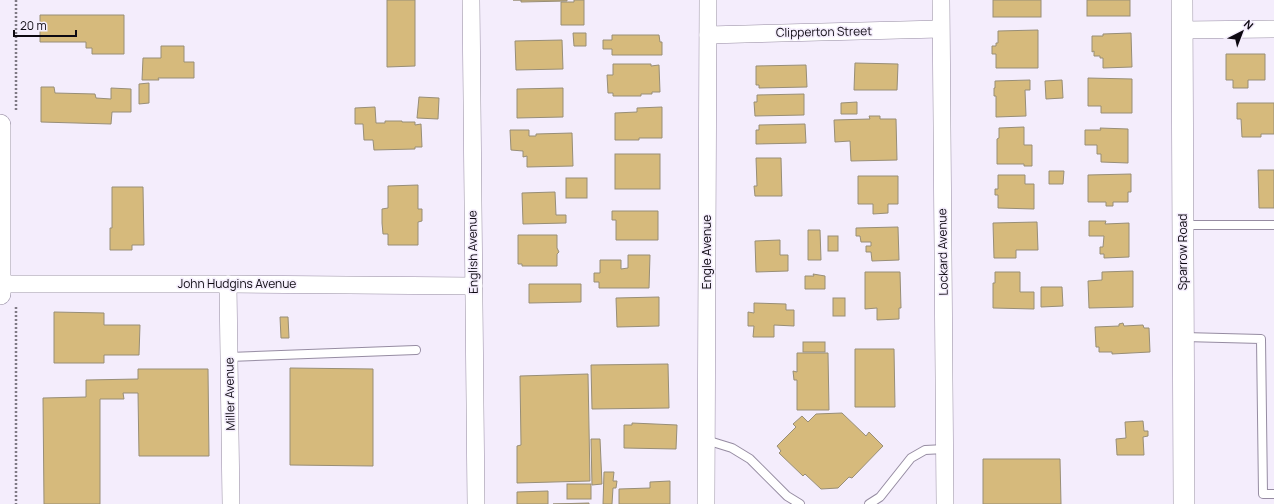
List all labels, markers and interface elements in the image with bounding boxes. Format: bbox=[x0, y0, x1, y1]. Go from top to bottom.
scale bar bbox=[14, 12, 76, 38]
north arrow bbox=[1222, 12, 1262, 52]
text: N bbox=[1241, 16, 1257, 32]
text: 20 m bbox=[20, 17, 47, 34]
street label: Clipperton Street bbox=[776, 22, 872, 41]
street label: Lockard Avenue bbox=[933, 208, 952, 296]
street label: English Avenue bbox=[463, 210, 482, 294]
street label: Sparrow Road bbox=[1174, 214, 1191, 290]
street label: Engle Avenue bbox=[698, 215, 715, 289]
street label: John Hudgins Avenue bbox=[178, 275, 296, 292]
street label: Miller Avenue bbox=[220, 357, 239, 431]

